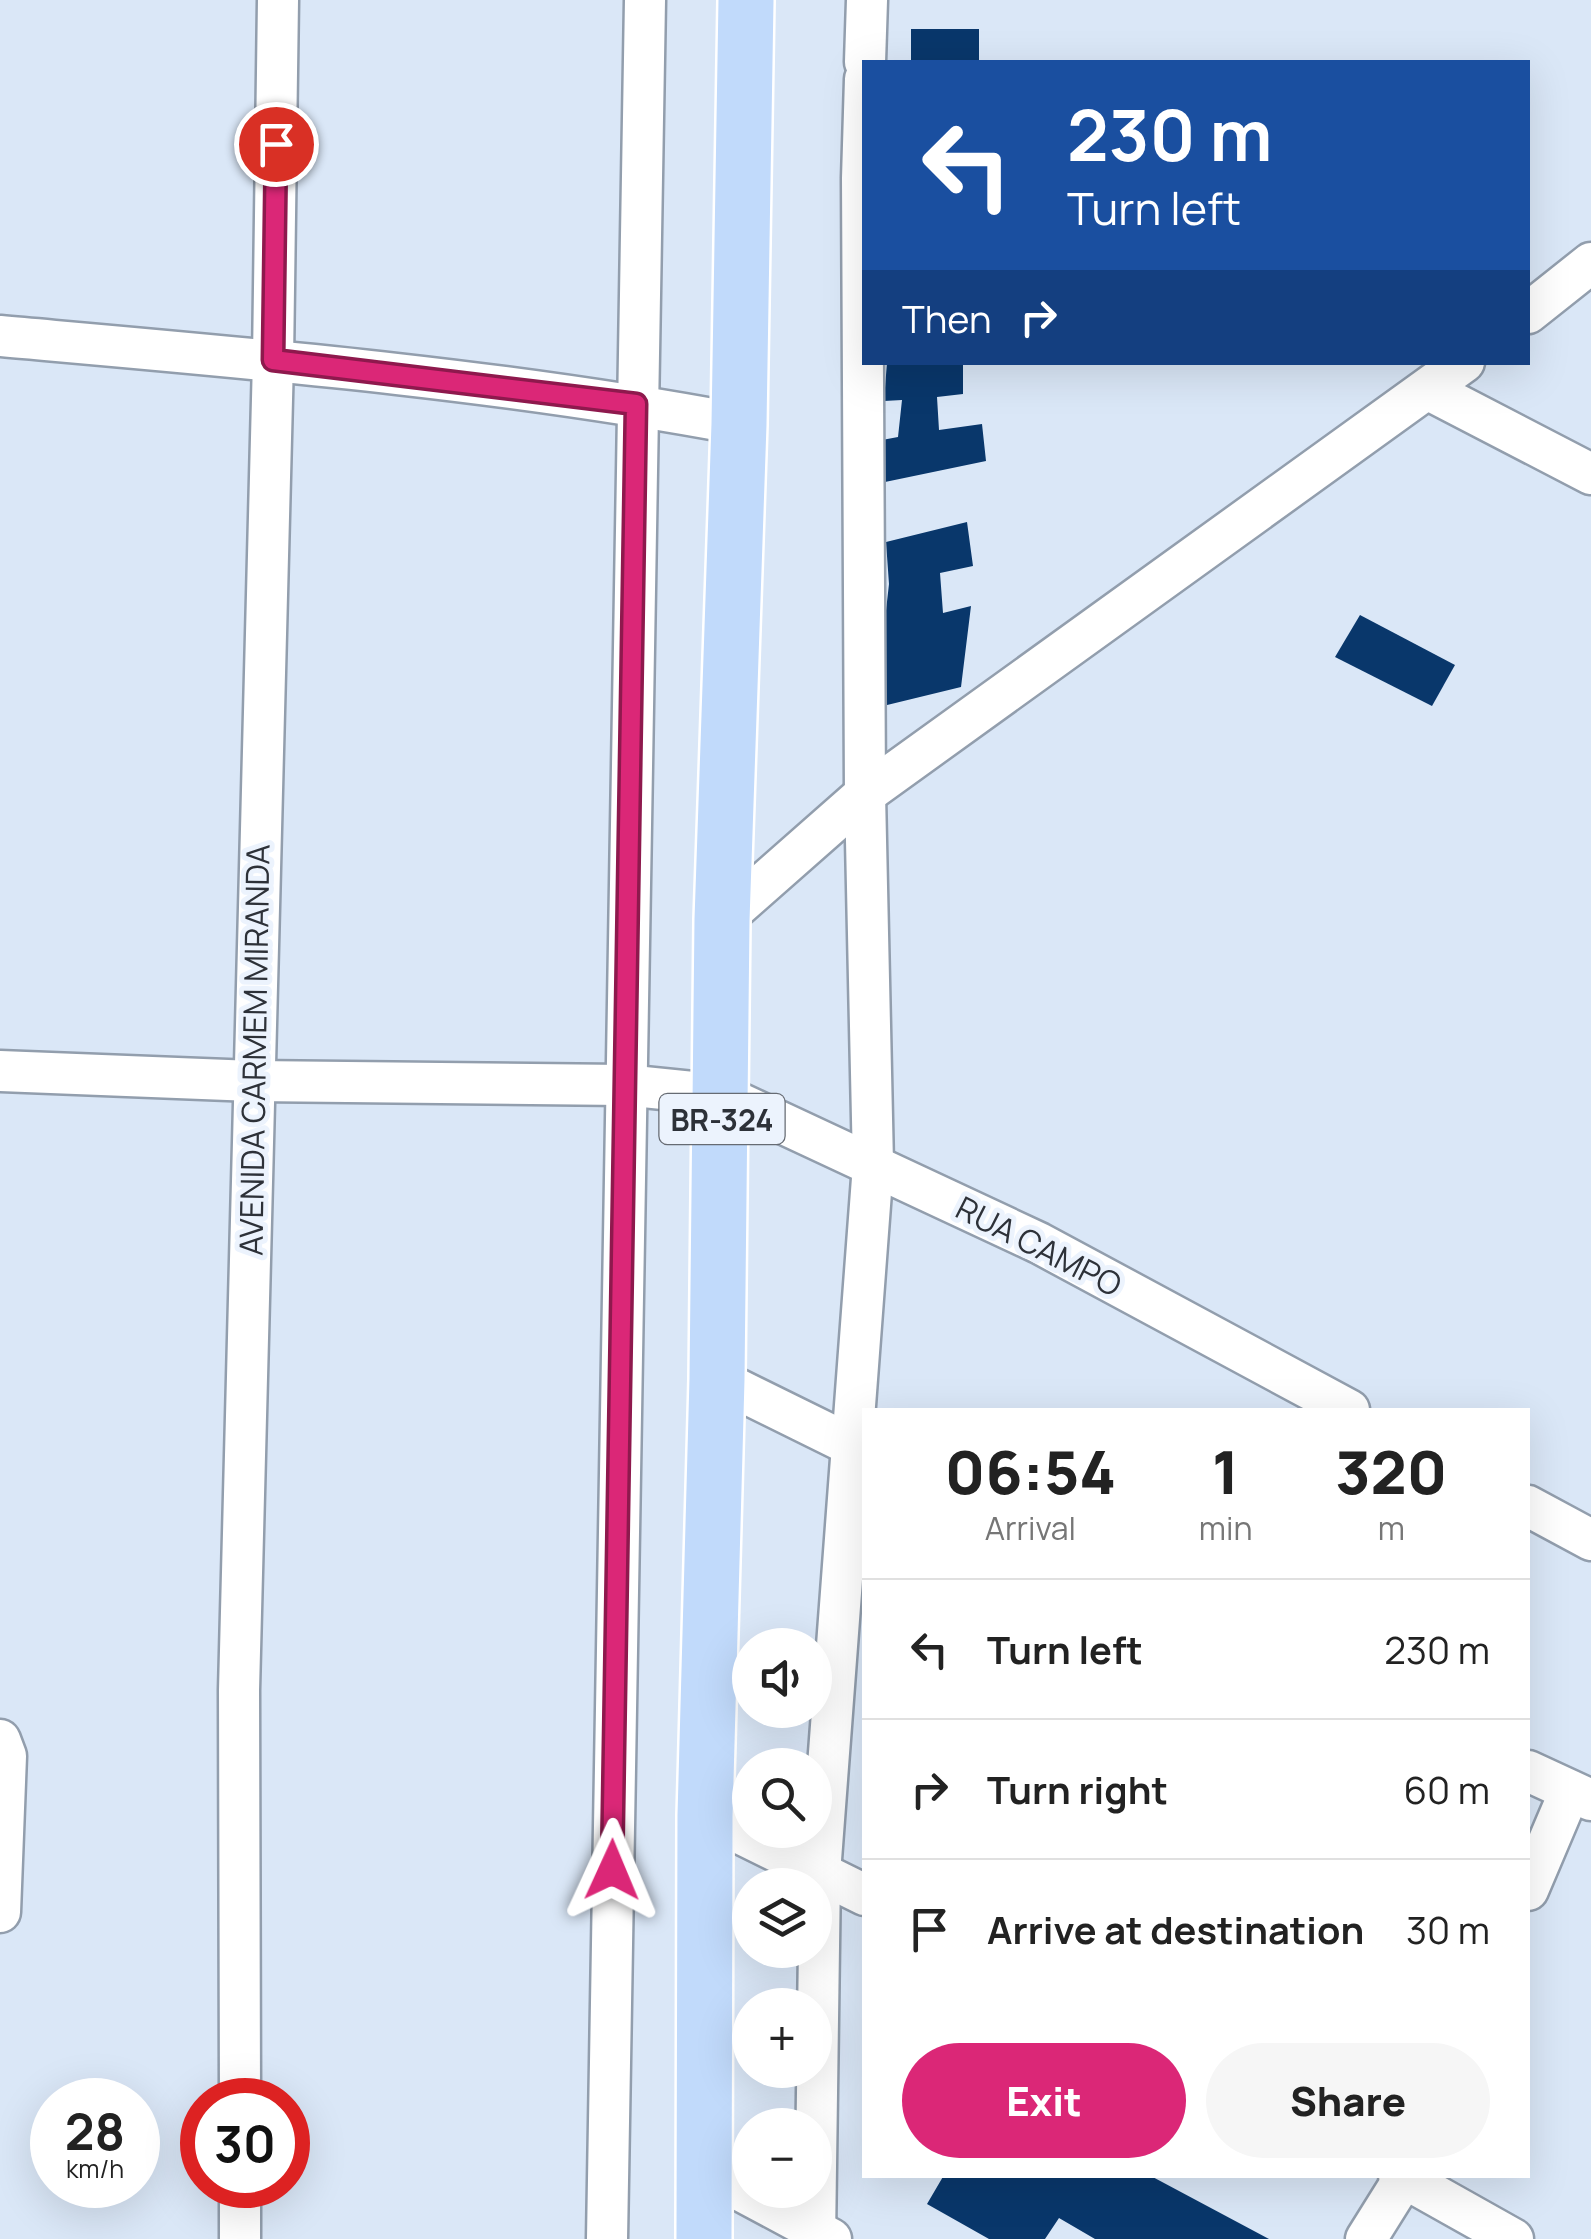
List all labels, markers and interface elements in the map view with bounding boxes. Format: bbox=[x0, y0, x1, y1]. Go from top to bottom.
text: 230 m bbox=[1067, 86, 1272, 182]
icon: left bbox=[902, 100, 1032, 230]
pin bbox=[234, 102, 319, 187]
icon: arrive bbox=[249, 117, 304, 172]
text: Turn left bbox=[1067, 177, 1241, 239]
icon: right bbox=[1011, 290, 1066, 345]
text: Then bbox=[902, 292, 991, 344]
street label: AVENIDA CARMEM MIRANDA bbox=[228, 844, 280, 1256]
road number: BR-324 bbox=[660, 1094, 784, 1144]
street label: RUA CAMPO bbox=[949, 1185, 1129, 1307]
text: 06:54 bbox=[945, 1430, 1116, 1512]
text: 1 bbox=[1212, 1430, 1239, 1512]
text: 320 bbox=[1335, 1430, 1447, 1512]
text: Arrival bbox=[985, 1506, 1076, 1550]
text: min bbox=[1199, 1506, 1252, 1550]
text: m bbox=[1378, 1506, 1405, 1550]
icon: left bbox=[902, 1622, 957, 1677]
text: Turn left bbox=[987, 1623, 1143, 1675]
text: 230 m bbox=[1384, 1623, 1490, 1675]
map controls bbox=[732, 1628, 832, 2208]
button: sound bbox=[732, 1628, 832, 1728]
button: search bbox=[732, 1748, 832, 1848]
icon: right bbox=[902, 1762, 957, 1817]
text: Turn right bbox=[987, 1763, 1168, 1815]
text: 60 m bbox=[1403, 1763, 1490, 1815]
position arrow bbox=[560, 1818, 664, 1922]
button: layers bbox=[732, 1868, 832, 1968]
icon: arrive bbox=[902, 1902, 957, 1957]
text: Arrive at destination bbox=[987, 1903, 1364, 1955]
text: 30 m bbox=[1406, 1903, 1490, 1955]
button: + bbox=[732, 1988, 832, 2088]
button: Exit bbox=[902, 2043, 1186, 2158]
button: Share bbox=[1206, 2043, 1490, 2158]
speed limit sign: 30 bbox=[180, 2078, 310, 2208]
text: 28 bbox=[65, 2097, 125, 2165]
button: − bbox=[732, 2108, 832, 2208]
text: km/h bbox=[66, 2151, 124, 2186]

